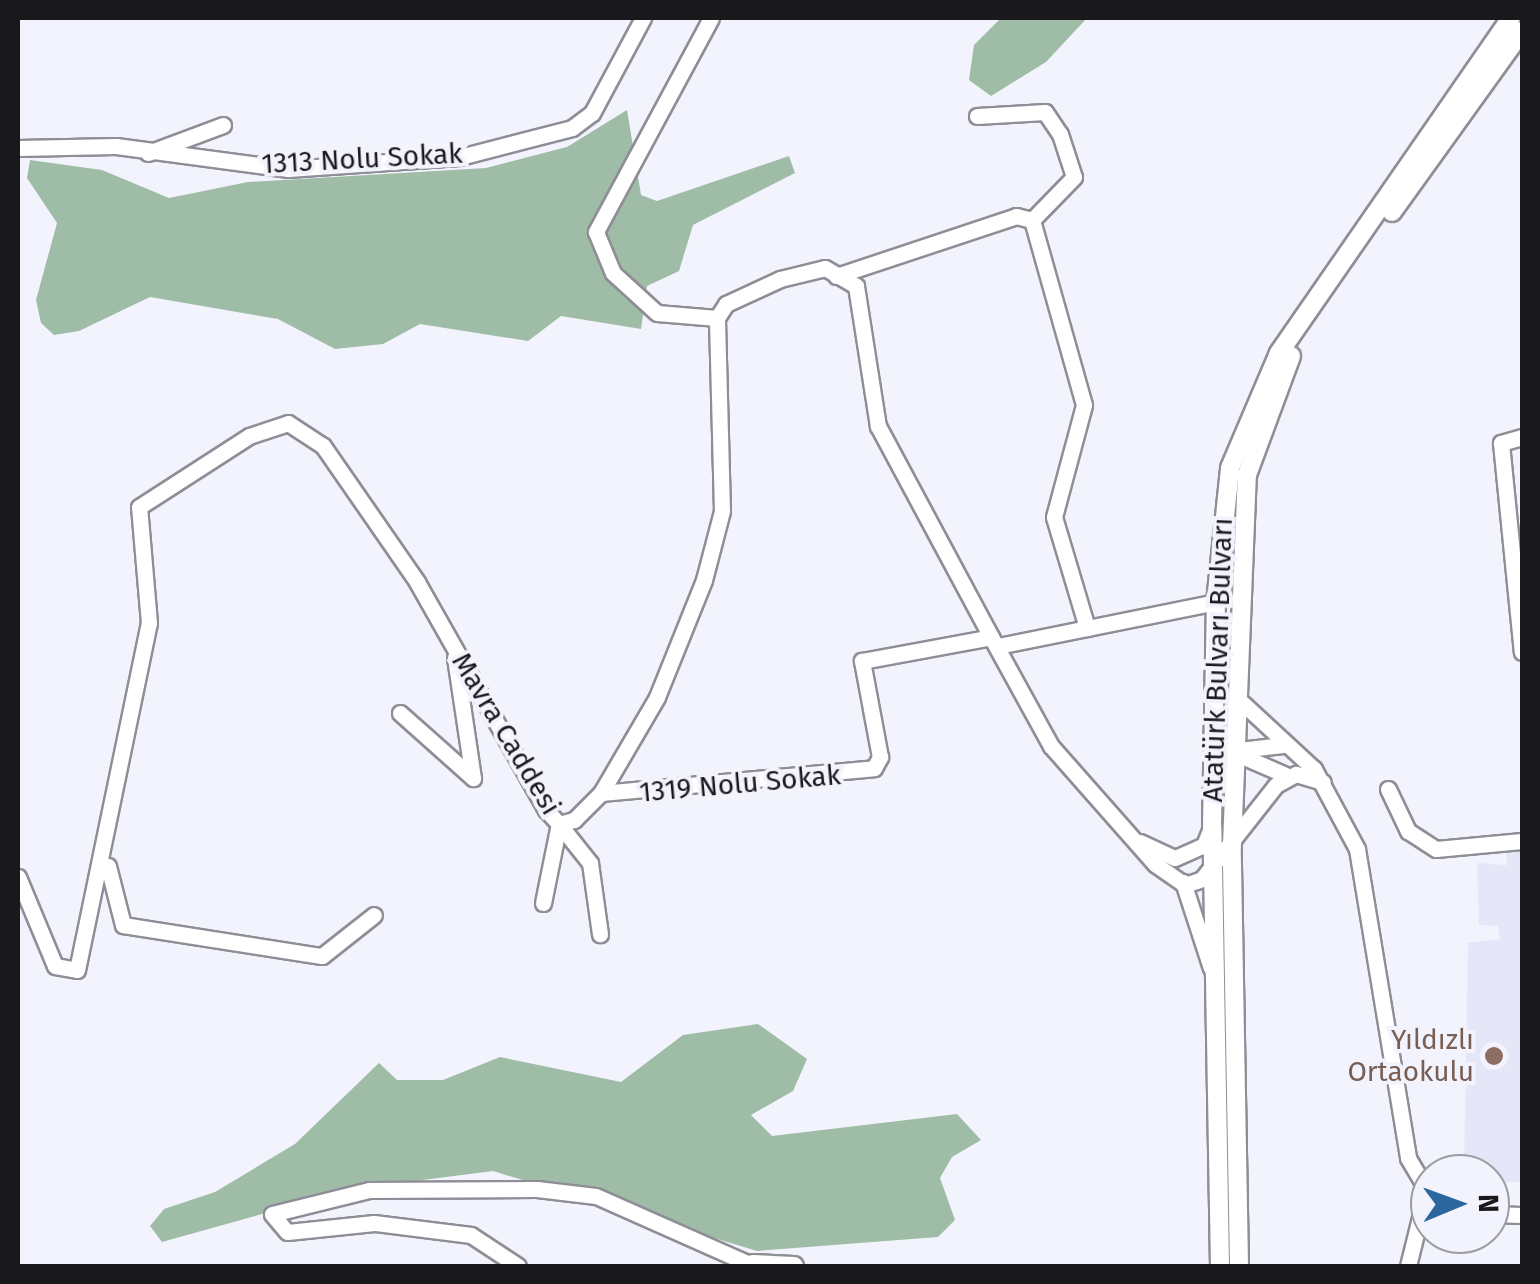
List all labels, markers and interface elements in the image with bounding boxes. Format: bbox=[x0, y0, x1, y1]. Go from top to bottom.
street label: 1313 Nolu Sokak bbox=[261, 137, 463, 181]
street label: Atatürk Bulvarı Bulvarı bbox=[1196, 517, 1240, 803]
street label: Mavra Caddesi bbox=[444, 647, 568, 821]
street label: 1319 Nolu Sokak bbox=[638, 758, 842, 810]
place label: Yıldızlı Ortaokulu bbox=[1347, 1023, 1474, 1089]
marker: Yıldızlı Ortaokulu bbox=[1483, 1045, 1505, 1067]
north arrow bbox=[1410, 1154, 1510, 1254]
text: N bbox=[1472, 1194, 1505, 1213]

